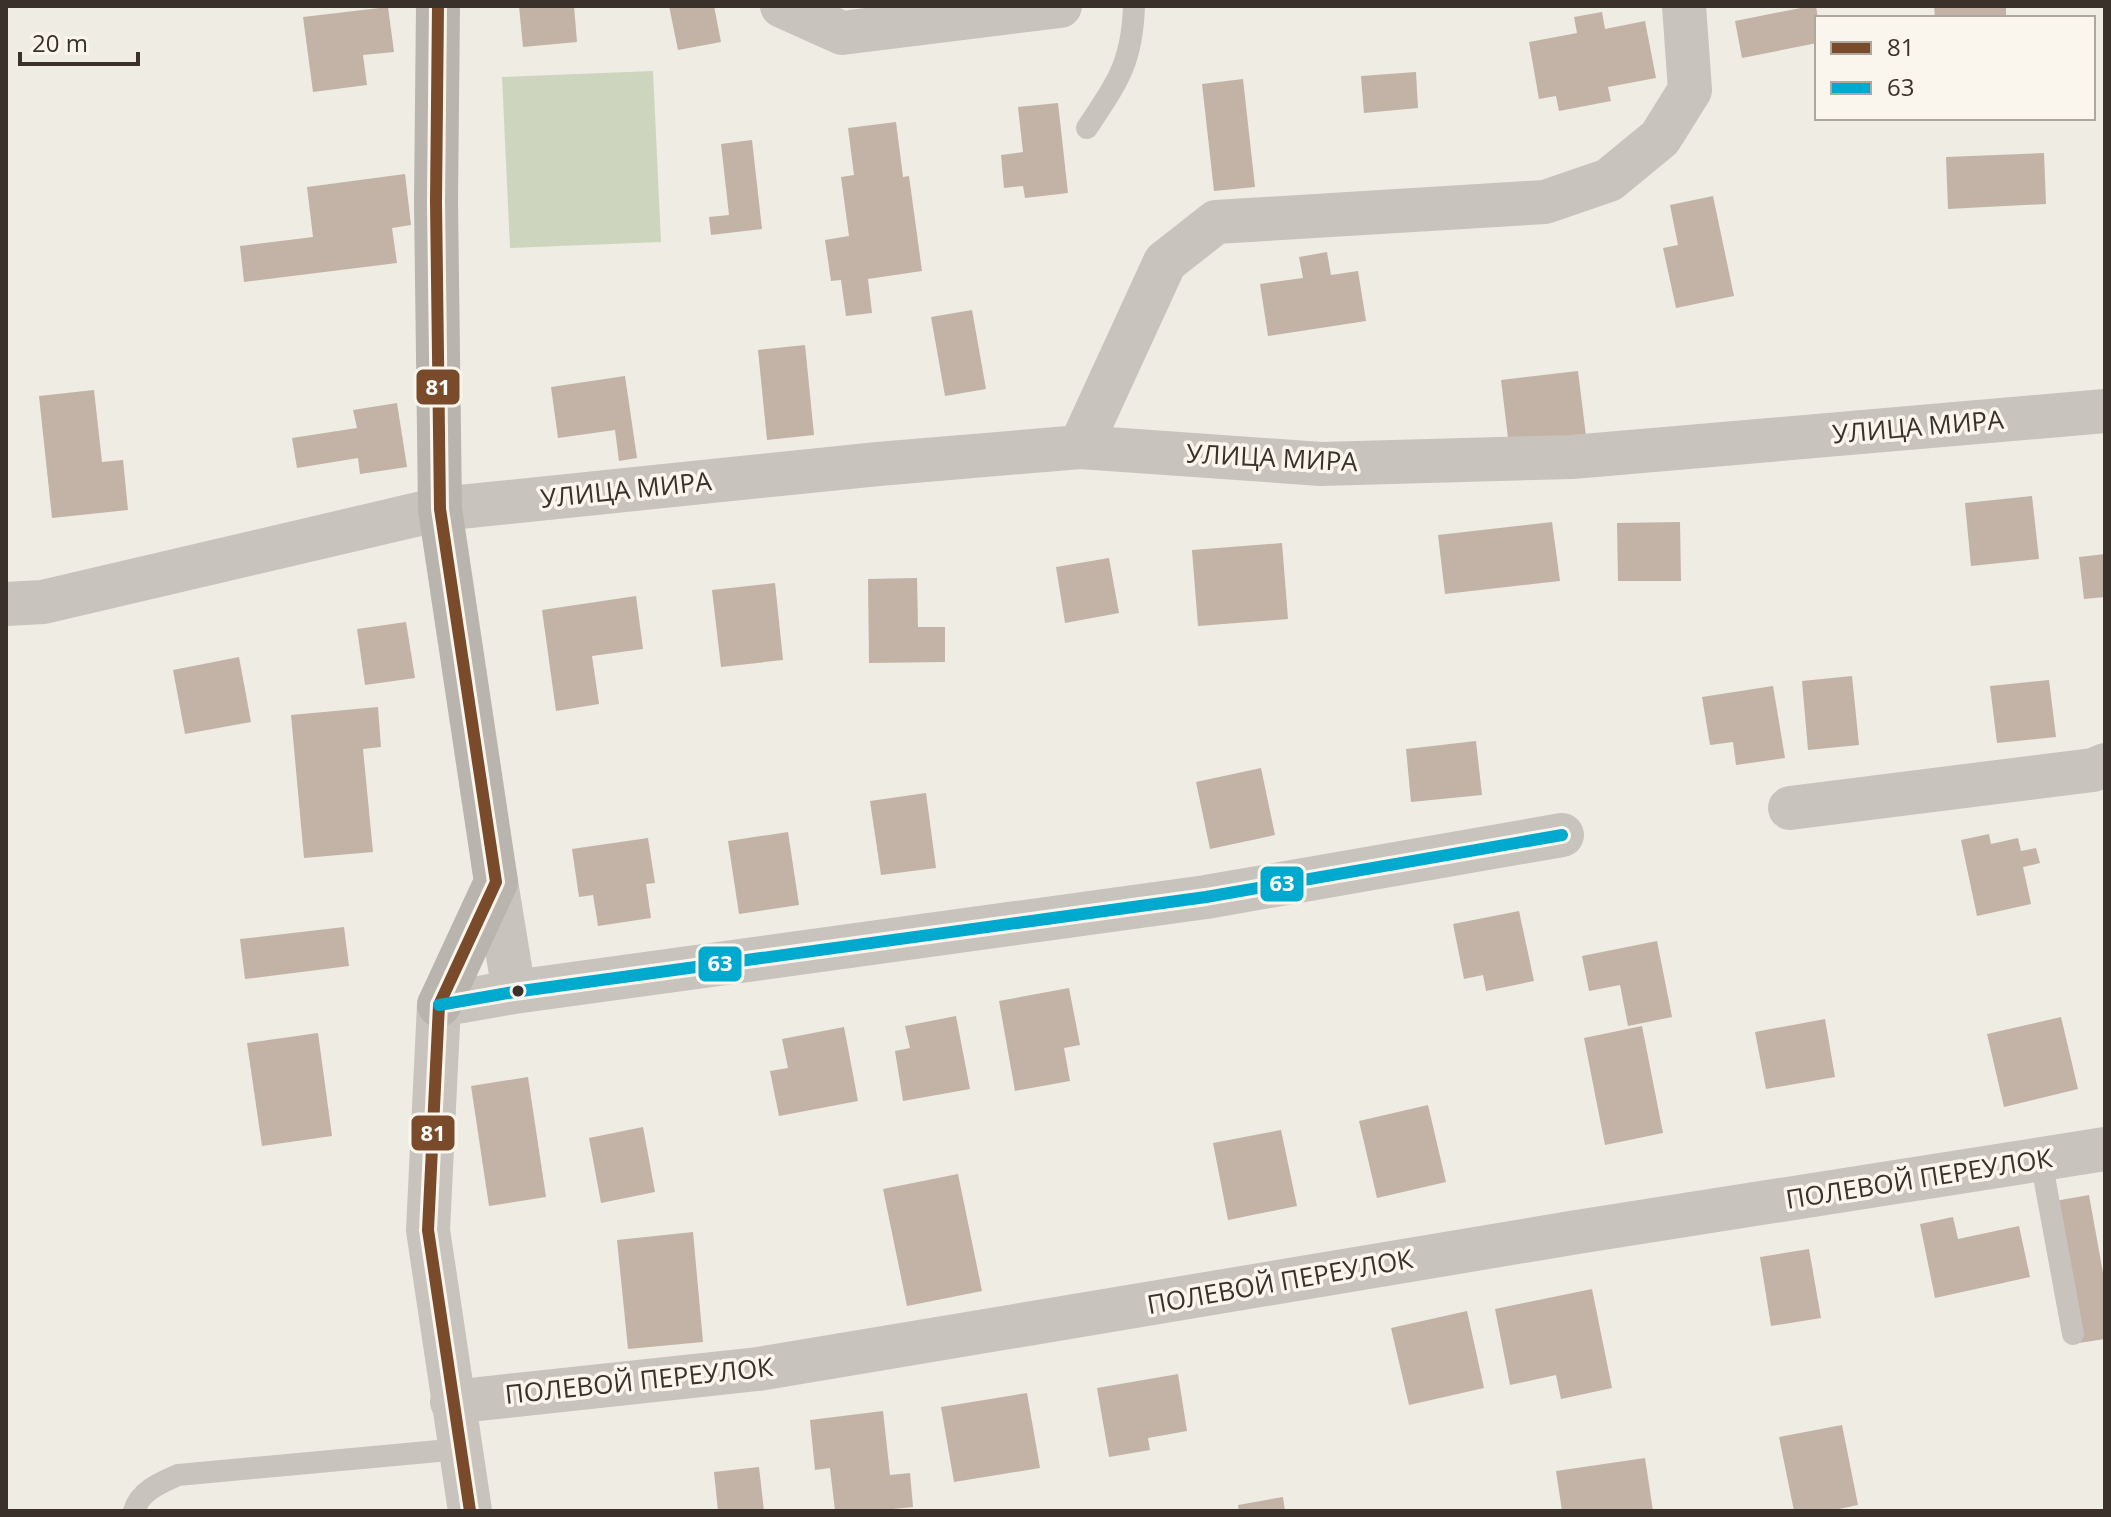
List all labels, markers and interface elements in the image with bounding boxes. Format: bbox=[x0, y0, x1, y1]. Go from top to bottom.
scale bar bbox=[20, 16, 138, 66]
legend bbox=[1815, 16, 2095, 120]
text: 20 m bbox=[32, 26, 88, 59]
text: 81 bbox=[1887, 30, 1914, 63]
text: 63 bbox=[1887, 70, 1914, 103]
line badge: 81 bbox=[415, 368, 461, 406]
text: 81 bbox=[425, 371, 451, 401]
street label: УЛИЦА МИРА bbox=[1831, 401, 2006, 451]
street label: УЛИЦА МИРА bbox=[1185, 435, 1359, 479]
street label: УЛИЦА МИРА bbox=[539, 462, 714, 516]
line badge: 63 bbox=[1259, 865, 1305, 903]
text: 63 bbox=[1269, 867, 1295, 897]
line badge: 63 bbox=[697, 945, 743, 983]
text: 63 bbox=[707, 947, 733, 977]
unlabelled marker bbox=[510, 983, 526, 999]
line badge: 81 bbox=[410, 1114, 456, 1152]
text: 81 bbox=[420, 1117, 446, 1147]
street label: ПОЛЕВОЙ ПЕРЕУЛОК bbox=[1783, 1139, 2055, 1217]
street label: ПОЛЕВОЙ ПЕРЕУЛОК bbox=[1144, 1240, 1416, 1322]
street label: ПОЛЕВОЙ ПЕРЕУЛОК bbox=[503, 1348, 775, 1412]

